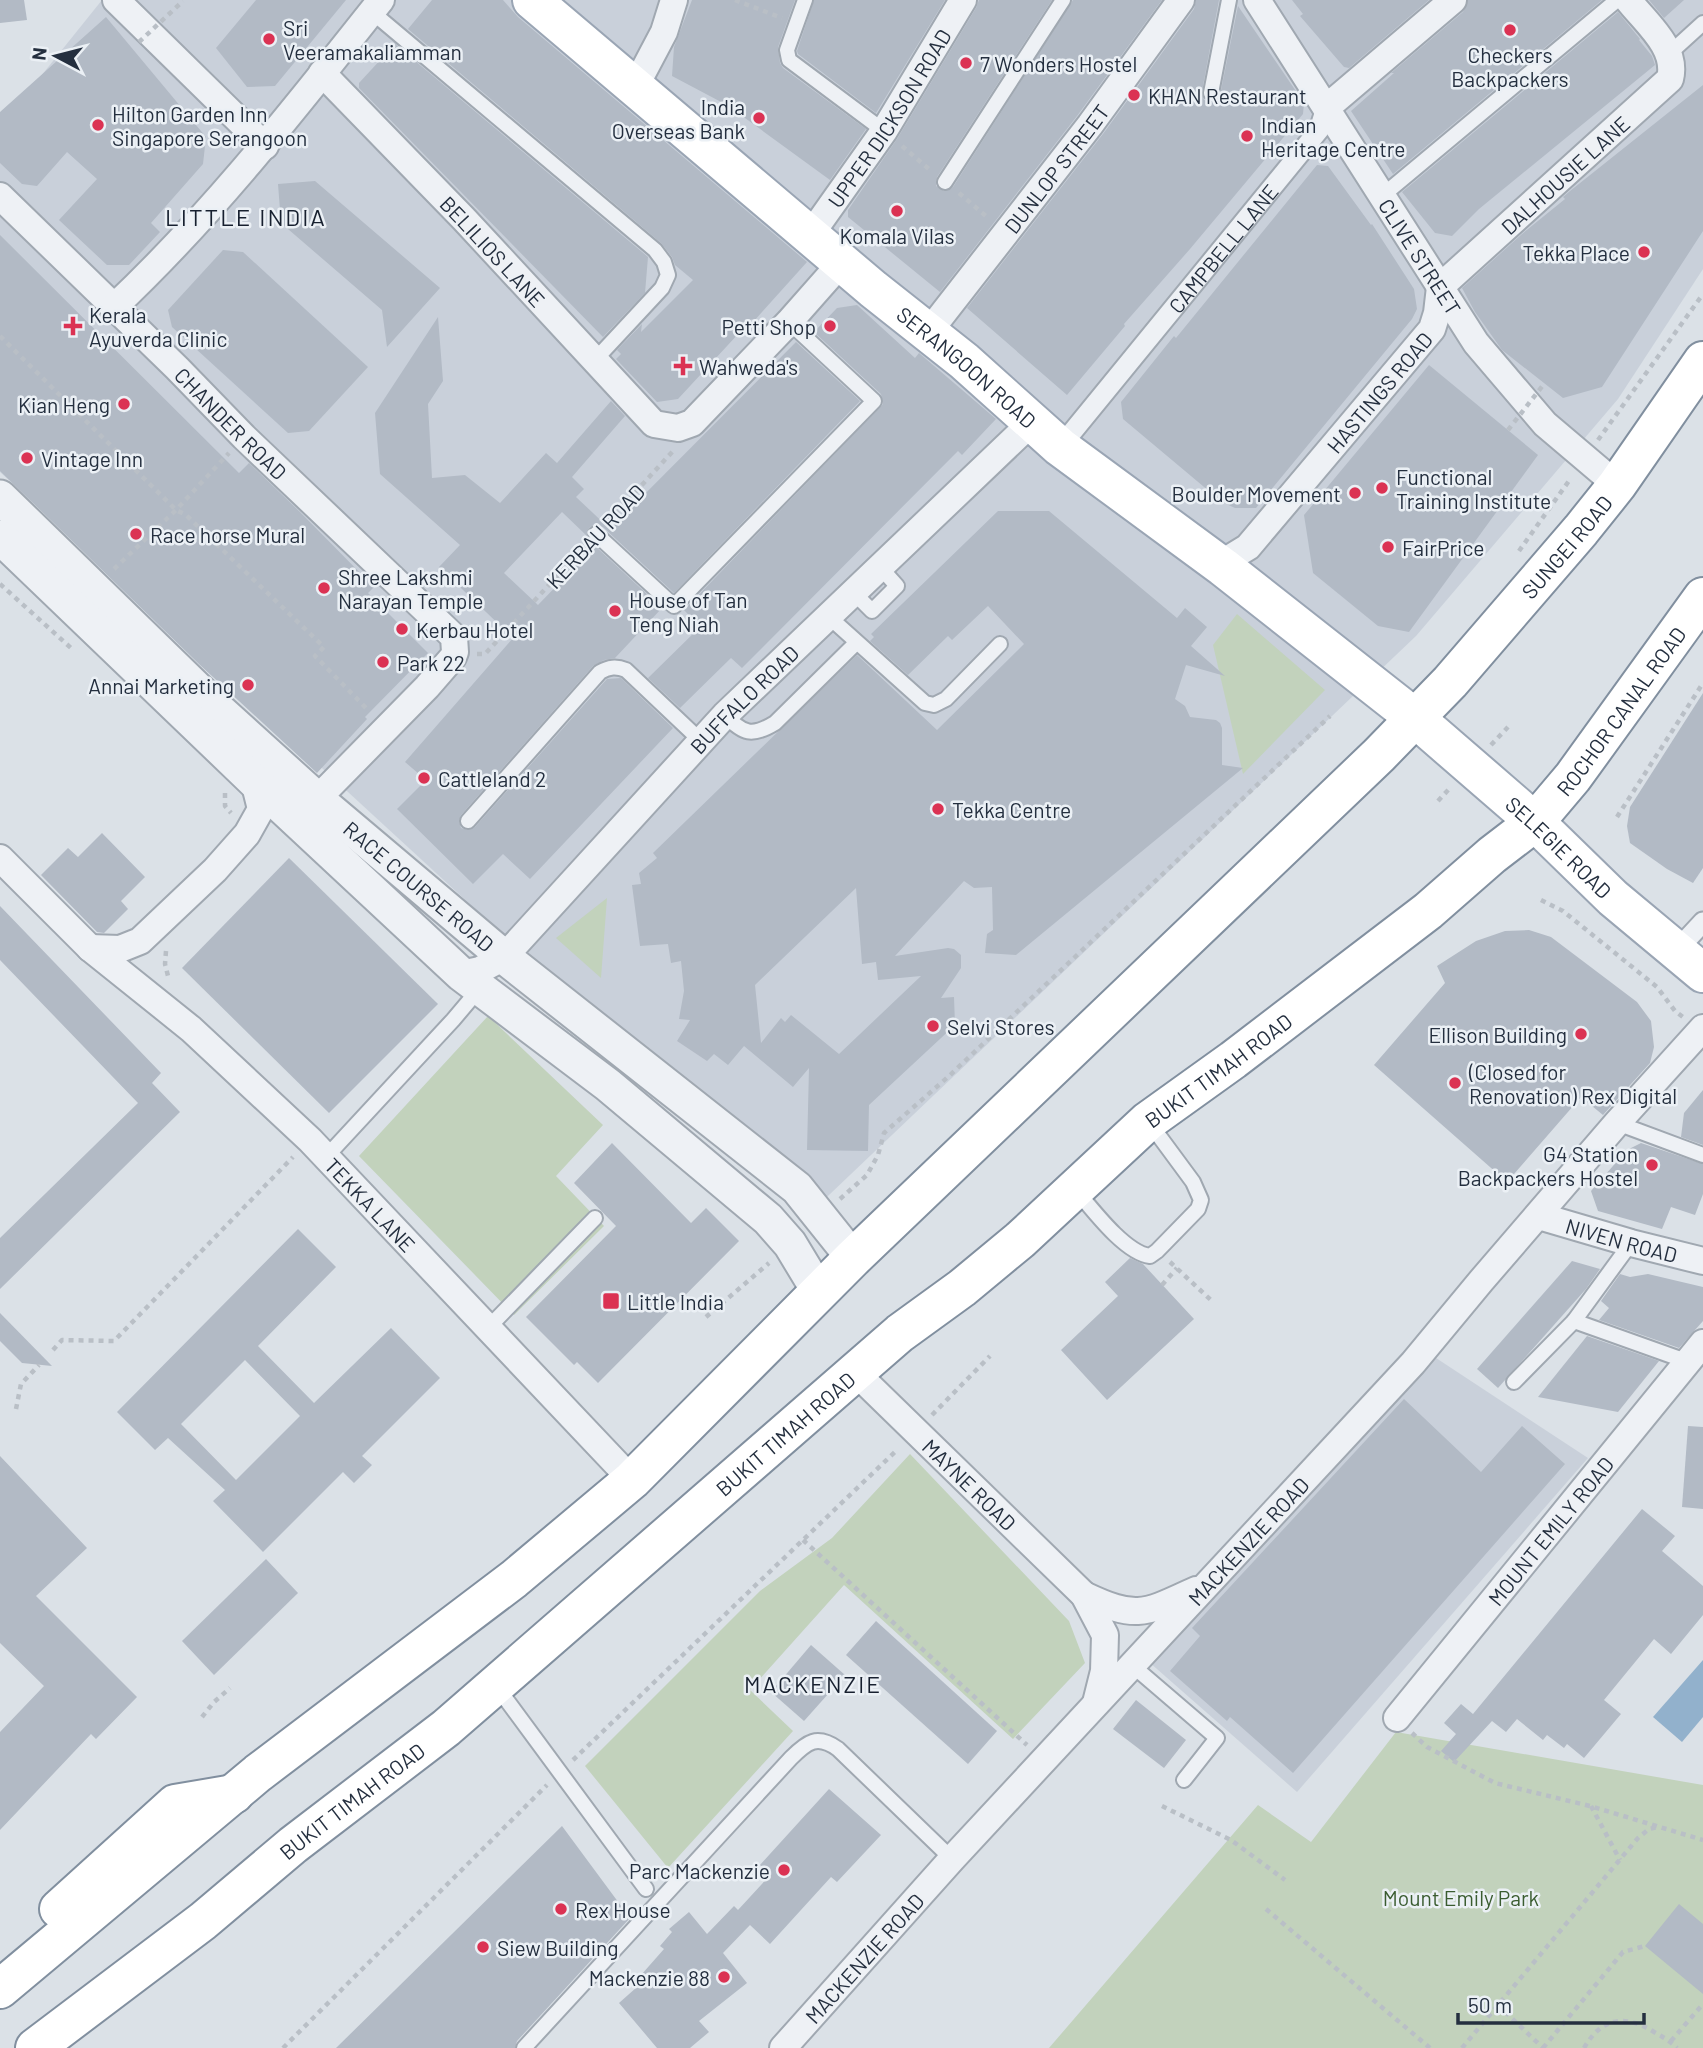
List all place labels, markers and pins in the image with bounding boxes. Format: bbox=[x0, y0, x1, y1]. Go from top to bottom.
place label: Sri Veeramakaliamman bbox=[283, 15, 462, 64]
marker: Checkers Backpackers bbox=[1502, 22, 1518, 38]
marker: Sri Veeramakaliamman bbox=[261, 31, 277, 47]
place label: Checkers Backpackers bbox=[1451, 42, 1569, 91]
place label: 7 Wonders Hostel bbox=[980, 51, 1137, 76]
marker: 7 Wonders Hostel bbox=[958, 55, 974, 71]
place label: KHAN Restaurant bbox=[1148, 83, 1307, 108]
marker: KHAN Restaurant bbox=[1126, 87, 1142, 103]
place label: India Overseas Bank bbox=[612, 94, 745, 143]
place label: Hilton Garden Inn Singapore Serangoon bbox=[112, 101, 307, 150]
marker: India Overseas Bank bbox=[751, 110, 767, 126]
place label: Indian Heritage Centre bbox=[1261, 112, 1406, 161]
marker: Hilton Garden Inn Singapore Serangoon bbox=[90, 117, 106, 133]
marker: Indian Heritage Centre bbox=[1239, 128, 1255, 144]
marker: Komala Vilas bbox=[889, 203, 905, 219]
place label: Komala Vilas bbox=[839, 223, 955, 248]
place label: Tekka Place bbox=[1523, 240, 1630, 265]
marker: Tekka Place bbox=[1636, 244, 1652, 260]
place label: Kerala Ayuverda Clinic bbox=[89, 302, 227, 351]
place label: Petti Shop bbox=[722, 314, 816, 339]
marker: Kerala Ayuverda Clinic bbox=[63, 316, 83, 336]
marker: Petti Shop bbox=[822, 318, 838, 334]
place label: Wahweda's bbox=[699, 354, 798, 379]
marker: Wahweda's bbox=[673, 356, 693, 376]
place label: Kian Heng bbox=[18, 392, 110, 417]
marker: Kian Heng bbox=[116, 396, 132, 412]
place label: Vintage Inn bbox=[41, 446, 143, 471]
marker: Vintage Inn bbox=[19, 450, 35, 466]
place label: Functional Training Institute bbox=[1396, 464, 1551, 513]
marker: Functional Training Institute bbox=[1374, 480, 1390, 496]
place label: Boulder Movement bbox=[1172, 481, 1341, 506]
marker: Boulder Movement bbox=[1347, 485, 1363, 501]
place label: Race horse Mural bbox=[150, 522, 305, 547]
marker: Race horse Mural bbox=[128, 526, 144, 542]
place label: FairPrice bbox=[1402, 535, 1484, 560]
marker: FairPrice bbox=[1380, 539, 1396, 555]
place label: Shree Lakshmi Narayan Temple bbox=[338, 564, 484, 613]
marker: Shree Lakshmi Narayan Temple bbox=[316, 580, 332, 596]
place label: House of Tan Teng Niah bbox=[629, 587, 748, 636]
marker: House of Tan Teng Niah bbox=[607, 603, 623, 619]
place label: Kerbau Hotel bbox=[416, 617, 533, 642]
marker: Kerbau Hotel bbox=[394, 621, 410, 637]
place label: Park 22 bbox=[397, 650, 465, 675]
marker: Park 22 bbox=[375, 654, 391, 670]
place label: Annai Marketing bbox=[88, 673, 234, 698]
marker: Annai Marketing bbox=[240, 677, 256, 693]
place label: Cattleland 2 bbox=[438, 766, 546, 791]
marker: Cattleland 2 bbox=[416, 770, 432, 786]
place label: Tekka Centre bbox=[952, 797, 1071, 822]
marker: Tekka Centre bbox=[930, 801, 946, 817]
place label: Selvi Stores bbox=[947, 1014, 1055, 1039]
marker: Selvi Stores bbox=[925, 1018, 941, 1034]
place label: Ellison Building bbox=[1429, 1022, 1567, 1047]
marker: Ellison Building bbox=[1573, 1026, 1589, 1042]
place label: (Closed for Renovation) Rex Digital bbox=[1468, 1059, 1677, 1108]
marker: (Closed for Renovation) Rex Digital bbox=[1447, 1075, 1463, 1091]
place label: G4 Station Backpackers Hostel bbox=[1458, 1141, 1638, 1190]
marker: G4 Station Backpackers Hostel bbox=[1644, 1157, 1660, 1173]
place label: Little India bbox=[627, 1289, 724, 1314]
marker: Little India bbox=[601, 1291, 621, 1311]
place label: Parc Mackenzie bbox=[629, 1858, 770, 1883]
marker: Parc Mackenzie bbox=[776, 1862, 792, 1878]
place label: Rex House bbox=[575, 1897, 671, 1922]
marker: Rex House bbox=[553, 1901, 569, 1917]
place label: Siew Building bbox=[497, 1935, 619, 1960]
marker: Siew Building bbox=[475, 1939, 491, 1955]
place label: Mackenzie 88 bbox=[589, 1965, 710, 1990]
marker: Mackenzie 88 bbox=[716, 1969, 732, 1985]

